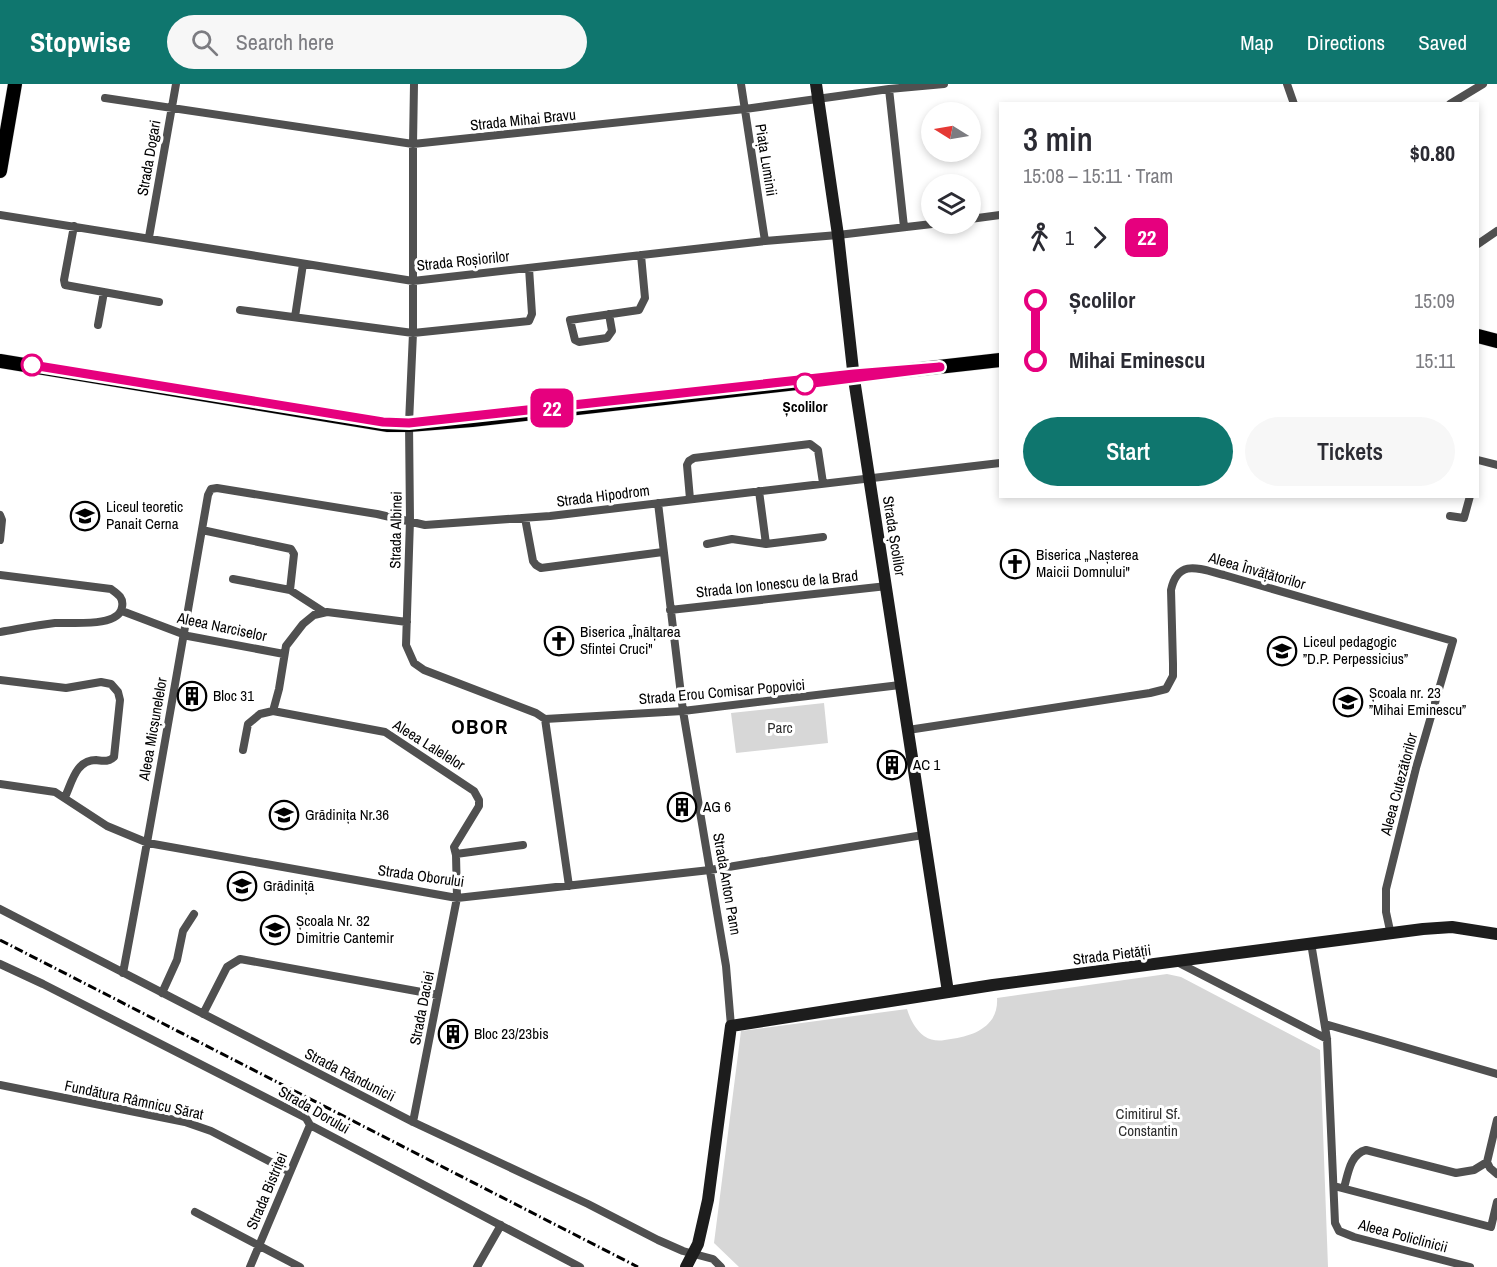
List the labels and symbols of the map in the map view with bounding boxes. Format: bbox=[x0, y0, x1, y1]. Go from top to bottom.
north arrow bbox=[921, 102, 981, 162]
street label: Strada Mihai Bravu bbox=[469, 104, 577, 135]
street label: Strada Dogari bbox=[132, 118, 165, 197]
street label: Piața Luminii bbox=[750, 122, 783, 198]
street label: Strada Roșiorilor bbox=[416, 245, 510, 276]
unlabelled marker bbox=[21, 354, 43, 376]
marker: Școlilor bbox=[794, 373, 816, 395]
line badge: 22 bbox=[525, 388, 579, 428]
place label: Școlilor bbox=[782, 396, 828, 417]
street label: Strada Hipodrom bbox=[555, 479, 651, 512]
street label: Strada Albinei bbox=[384, 491, 407, 569]
street label: Strada Școlilor bbox=[878, 494, 911, 577]
place label: Liceul teoretic Panait Cerna bbox=[106, 496, 183, 534]
school or university icon: Liceul teoretic Panait Cerna bbox=[69, 500, 101, 532]
place label: Biserica „Nașterea Maicii Domnului" bbox=[1036, 544, 1139, 582]
street label: Aleea Învățătorilor bbox=[1205, 546, 1308, 594]
church icon: Biserica „Nașterea Maicii Domnului" bbox=[999, 548, 1031, 580]
street label: Strada Ion Ionescu de la Brad bbox=[695, 565, 859, 602]
street label: Aleea Narciselor bbox=[174, 607, 269, 646]
place label: Biserica „Înălțarea Sfintei Cruci" bbox=[580, 621, 681, 659]
church icon: Biserica „Înălțarea Sfintei Cruci" bbox=[543, 625, 575, 657]
place label: Liceul pedagogic ”D.P. Perpessicius” bbox=[1303, 631, 1408, 669]
school or university icon: Liceul pedagogic ”D.P. Perpessicius” bbox=[1266, 635, 1298, 667]
street label: Strada Erou Comisar Popovici bbox=[638, 674, 806, 709]
street label: Aleea Micșunelelor bbox=[133, 676, 172, 783]
building icon: Bloc 31 bbox=[176, 680, 208, 712]
place label: Școala nr. 23 ”Mihai Eminescu” bbox=[1369, 682, 1466, 720]
place label: Bloc 31 bbox=[213, 685, 254, 706]
school or university icon: Școala nr. 23 ”Mihai Eminescu” bbox=[1332, 686, 1364, 718]
district label: OBOR bbox=[451, 712, 509, 741]
street label: Aleea Lalelelor bbox=[388, 714, 469, 775]
park label: Parc bbox=[767, 717, 793, 738]
street label: Aleea Cutezătorilor bbox=[1374, 730, 1422, 838]
building icon: AC 1 bbox=[876, 749, 908, 781]
place label: AC 1 bbox=[912, 754, 941, 775]
building icon: AG 6 bbox=[666, 791, 698, 823]
place label: AG 6 bbox=[702, 796, 731, 817]
school or university icon: Grădinița Nr.36 bbox=[268, 799, 300, 831]
place label: Grădinița Nr.36 bbox=[305, 804, 389, 825]
street label: Strada Anton Pann bbox=[708, 831, 747, 937]
street label: Strada Oborului bbox=[377, 859, 466, 892]
school or university icon: Grădiniță bbox=[226, 870, 258, 902]
place label: Grădiniță bbox=[263, 875, 314, 896]
place label: Școala Nr. 32 Dimitrie Cantemir bbox=[296, 910, 394, 948]
school or university icon: Școala Nr. 32 Dimitrie Cantemir bbox=[259, 914, 291, 946]
street label: Strada Pietății bbox=[1072, 939, 1152, 970]
street label: Strada Daciei bbox=[404, 969, 439, 1047]
building icon: Bloc 23/23bis bbox=[437, 1018, 469, 1050]
place label: Bloc 23/23bis bbox=[474, 1023, 549, 1044]
street label: Strada Rândunicii bbox=[301, 1043, 399, 1106]
street label: Fundătura Râmnicu Sărat bbox=[63, 1075, 206, 1125]
street label: Strada Dorului bbox=[275, 1081, 354, 1138]
park label: Cimitirul Sf. Constantin bbox=[1116, 1103, 1180, 1141]
street label: Strada Bistriței bbox=[241, 1149, 292, 1233]
street label: Aleea Policlinicii bbox=[1355, 1213, 1450, 1258]

